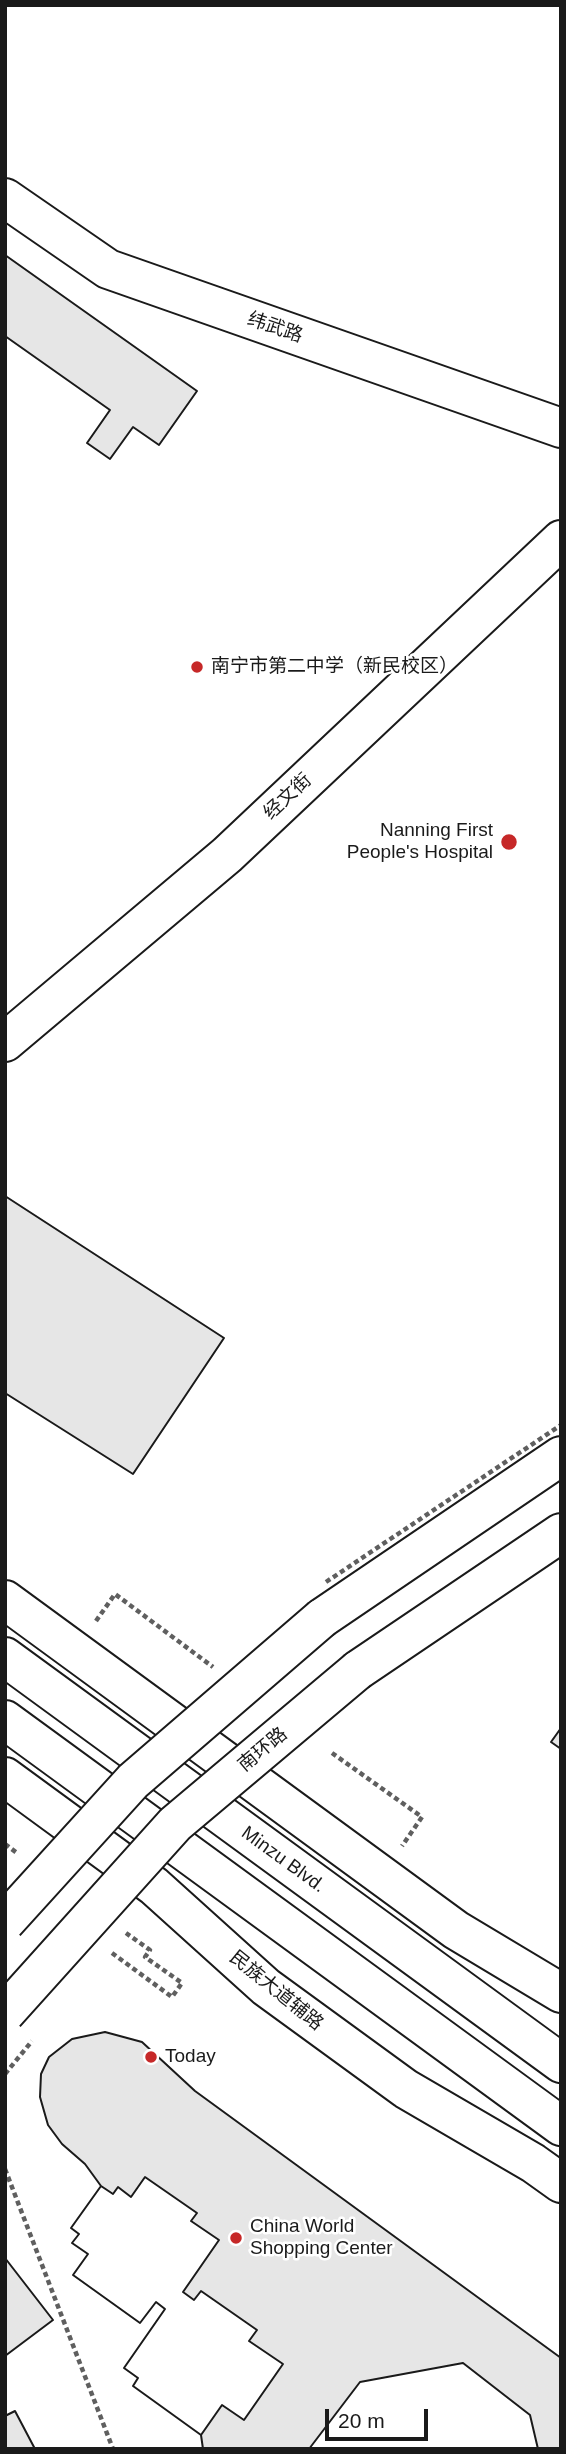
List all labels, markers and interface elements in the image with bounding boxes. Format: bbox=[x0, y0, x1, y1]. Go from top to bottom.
street label: 纬武路 bbox=[244, 308, 306, 348]
place label: 南宁市第二中学（新民校区） bbox=[211, 656, 458, 678]
marker: 南宁市第二中学（新民校区） bbox=[189, 659, 205, 675]
street label: 经文街 bbox=[259, 769, 317, 825]
place label: Nanning First People's Hospital bbox=[347, 820, 493, 864]
marker: Nanning First People's Hospital bbox=[499, 832, 519, 852]
street label: 南环路 bbox=[234, 1723, 292, 1777]
street label: Minzu Blvd. bbox=[237, 1822, 329, 1898]
street label: 民族大道辅路 bbox=[225, 1946, 327, 2036]
place label: Today bbox=[165, 2046, 216, 2068]
marker: Today bbox=[143, 2049, 159, 2065]
place label: China World Shopping Center bbox=[250, 2216, 393, 2260]
marker: China World Shopping Center bbox=[228, 2230, 244, 2246]
scale bar bbox=[328, 2394, 431, 2438]
text: 20 m bbox=[338, 2409, 385, 2432]

